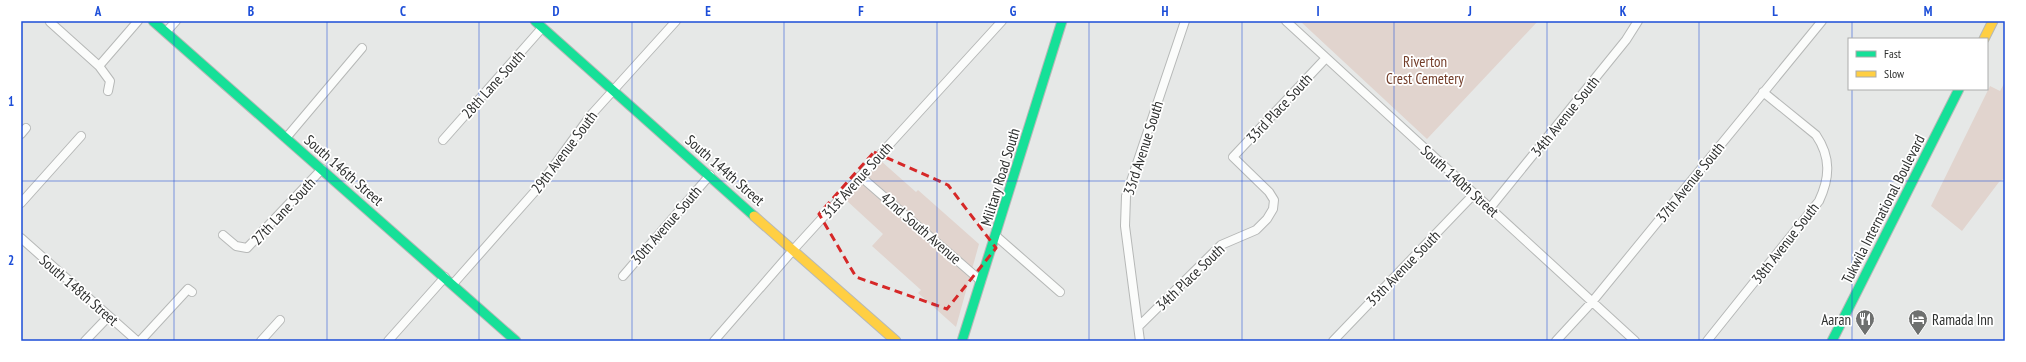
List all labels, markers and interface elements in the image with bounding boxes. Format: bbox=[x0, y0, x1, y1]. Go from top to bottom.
text: A bbox=[94, 3, 102, 20]
text: B bbox=[248, 3, 254, 20]
text: C bbox=[400, 3, 406, 20]
text: D bbox=[553, 3, 560, 20]
text: E bbox=[705, 3, 711, 20]
text: F bbox=[858, 3, 864, 20]
text: G bbox=[1010, 3, 1017, 20]
text: H bbox=[1162, 3, 1169, 20]
text: I bbox=[1316, 3, 1320, 20]
text: J bbox=[1467, 3, 1472, 20]
text: K bbox=[1620, 3, 1627, 20]
text: L bbox=[1772, 3, 1778, 20]
text: M bbox=[1924, 3, 1933, 20]
legend bbox=[1848, 38, 1988, 90]
street label: 28th Lane South bbox=[457, 46, 529, 122]
text: Fast bbox=[1884, 46, 1902, 61]
park label: Riverton Crest Cemetery bbox=[1386, 52, 1464, 88]
text: Slow bbox=[1884, 66, 1905, 81]
street label: 33rd Place South bbox=[1242, 69, 1316, 147]
street label: 34th Avenue South bbox=[1527, 72, 1603, 160]
text: 1 bbox=[8, 93, 14, 110]
street label: 33rd Avenue South bbox=[1119, 98, 1167, 198]
street label: 29th Avenue South bbox=[527, 107, 601, 197]
street label: Military Road South bbox=[976, 126, 1024, 228]
street label: South 146th Street bbox=[301, 131, 387, 209]
street label: South 144th Street bbox=[682, 131, 768, 209]
street label: Tukwila International Boulevard bbox=[1837, 131, 1929, 287]
street label: 31st Avenue South bbox=[818, 138, 896, 222]
street label: 37th Avenue South bbox=[1652, 138, 1728, 226]
street label: South 140th Street bbox=[1417, 141, 1503, 221]
street label: 27th Lane South bbox=[247, 173, 319, 249]
street label: 30th Avenue South bbox=[627, 182, 705, 268]
street label: 42nd South Avenue bbox=[877, 188, 965, 268]
street label: 38th Avenue South bbox=[1747, 198, 1823, 288]
street label: 35th Avenue South bbox=[1362, 226, 1444, 310]
street label: 34th Place South bbox=[1152, 240, 1228, 314]
street label: South 148th Street bbox=[36, 251, 122, 329]
text: 2 bbox=[8, 252, 14, 269]
restaurant icon: Aaran bbox=[1854, 308, 1876, 336]
hotel icon: Ramada Inn bbox=[1907, 308, 1929, 336]
place label: Aaran bbox=[1821, 310, 1851, 329]
place label: Ramada Inn bbox=[1932, 310, 1993, 329]

